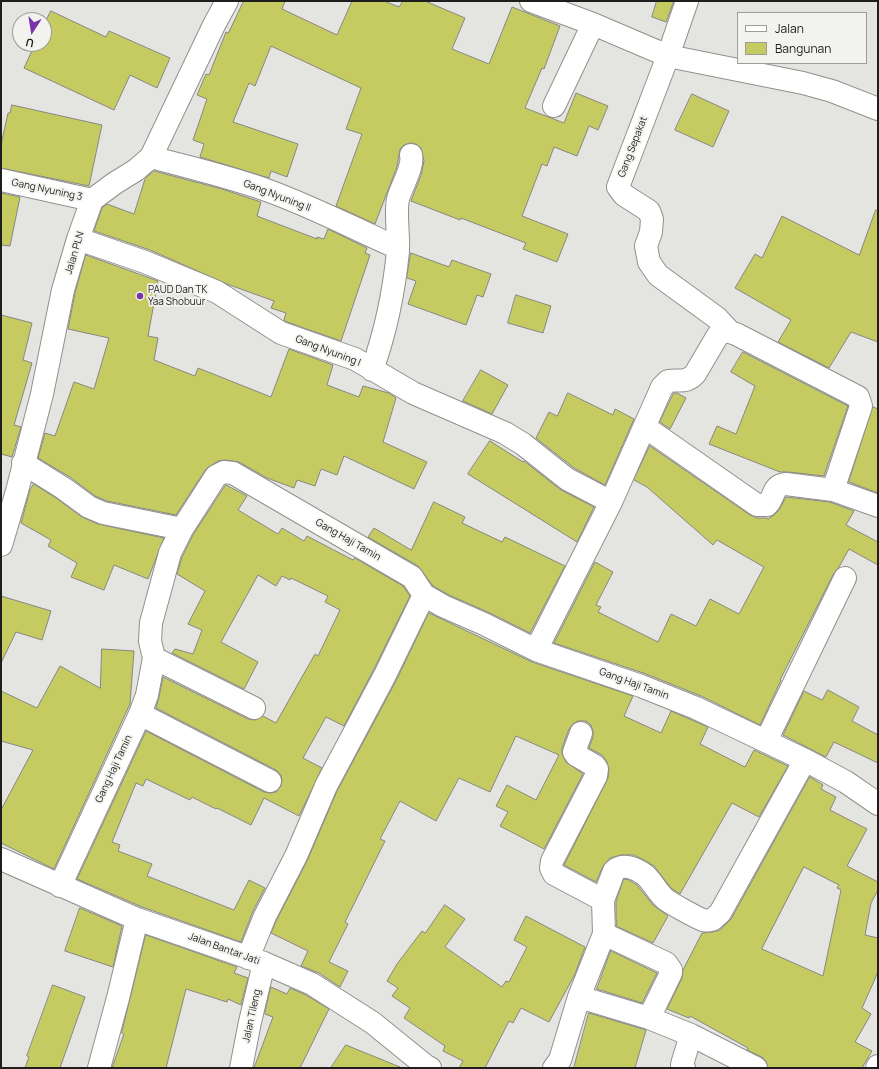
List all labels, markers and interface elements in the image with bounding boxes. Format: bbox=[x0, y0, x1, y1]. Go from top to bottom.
north arrow bbox=[12, 12, 52, 52]
legend bbox=[737, 12, 867, 64]
text: Jalan bbox=[775, 20, 804, 37]
text: U bbox=[24, 35, 35, 51]
text: Bangunan bbox=[775, 40, 831, 57]
street label: Gang Sepakat bbox=[616, 115, 650, 179]
street label: Gang Nyuning 3 bbox=[10, 177, 84, 203]
street label: Gang Nyuning II bbox=[242, 178, 312, 214]
street label: Jalan PLN bbox=[63, 230, 87, 276]
place label: PAUD Dan TK Yaa Shobuur bbox=[148, 284, 208, 308]
marker: PAUD Dan TK Yaa Shobuur bbox=[135, 291, 145, 301]
street label: Gang Nyuning I bbox=[294, 333, 362, 369]
street label: Gang Haji Tamin bbox=[313, 516, 383, 564]
street label: Gang Haji Tamin bbox=[598, 666, 670, 702]
street label: Gang Haji Tamin bbox=[93, 733, 135, 805]
street label: Jalan Bantar Jati bbox=[187, 930, 261, 968]
street label: Jalan Tileng bbox=[240, 988, 264, 1044]

